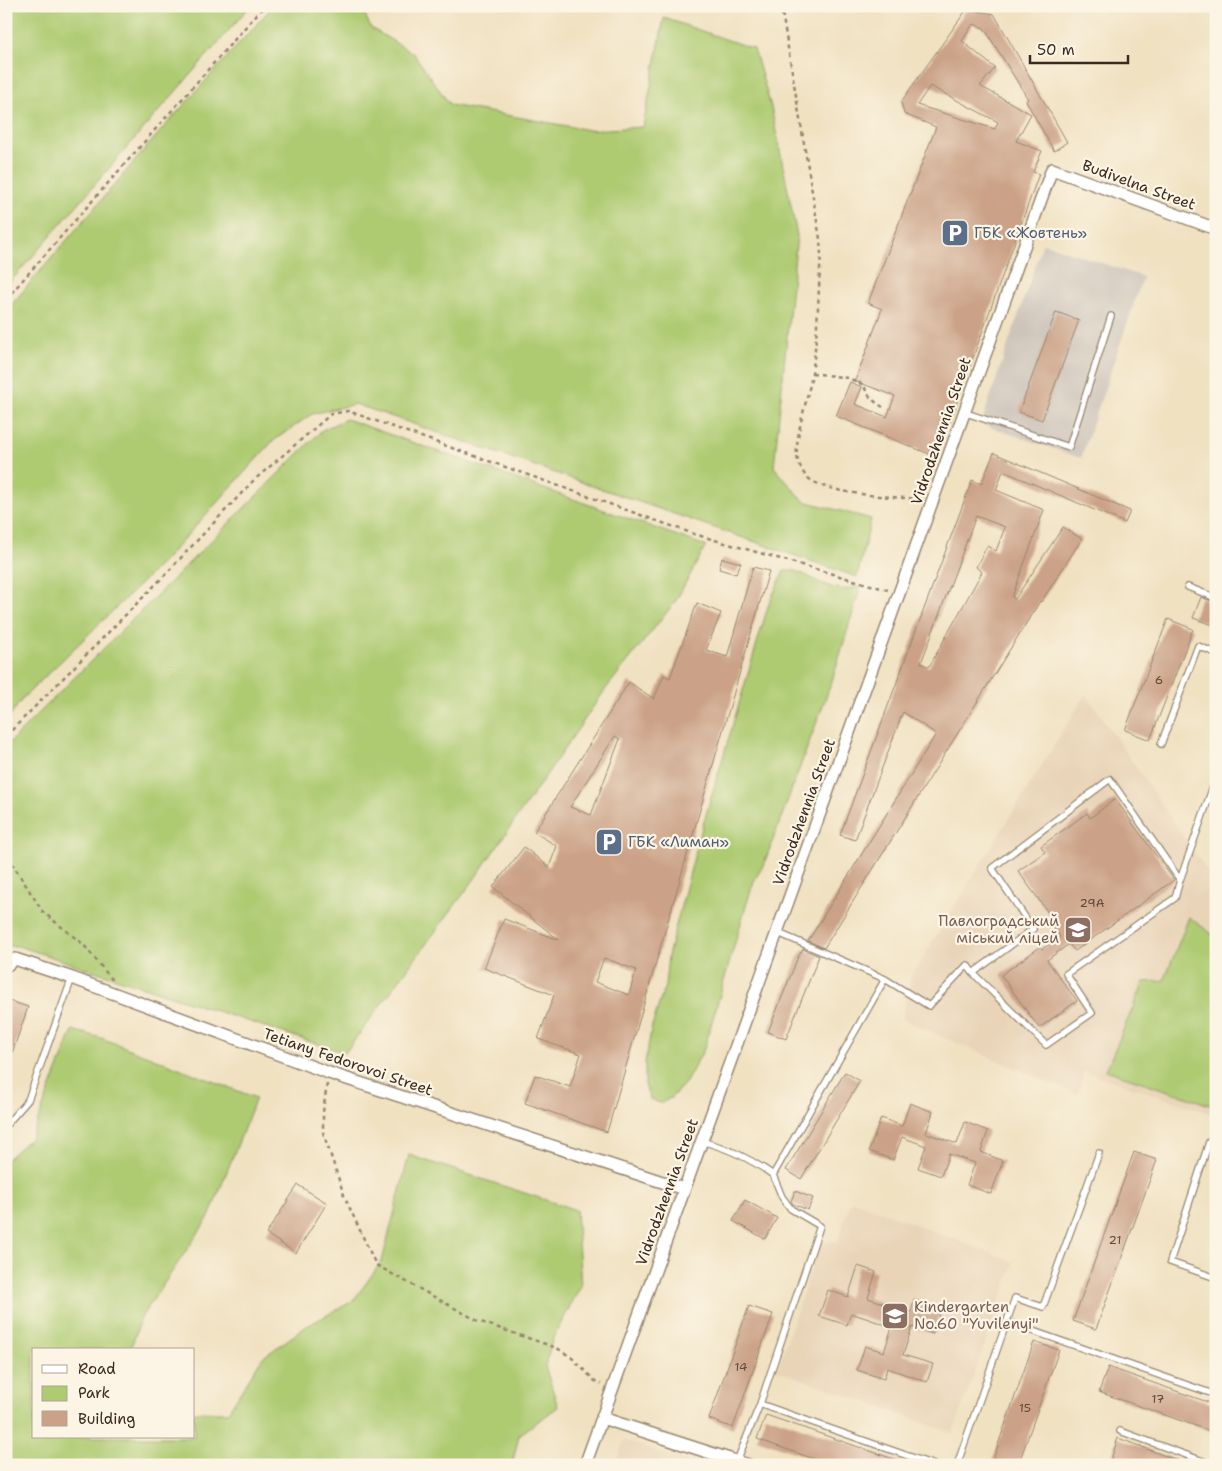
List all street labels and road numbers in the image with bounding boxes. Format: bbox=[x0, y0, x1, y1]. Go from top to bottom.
street label: Budivelna Street bbox=[1080, 155, 1198, 215]
street label: Vidrodzhennia Street bbox=[906, 354, 976, 508]
street label: Vidrodzhennia Street bbox=[768, 736, 840, 888]
street label: Tetiany Fedorovoi Street bbox=[261, 1024, 435, 1100]
street label: Vidrodzhennia Street bbox=[631, 1116, 703, 1268]

